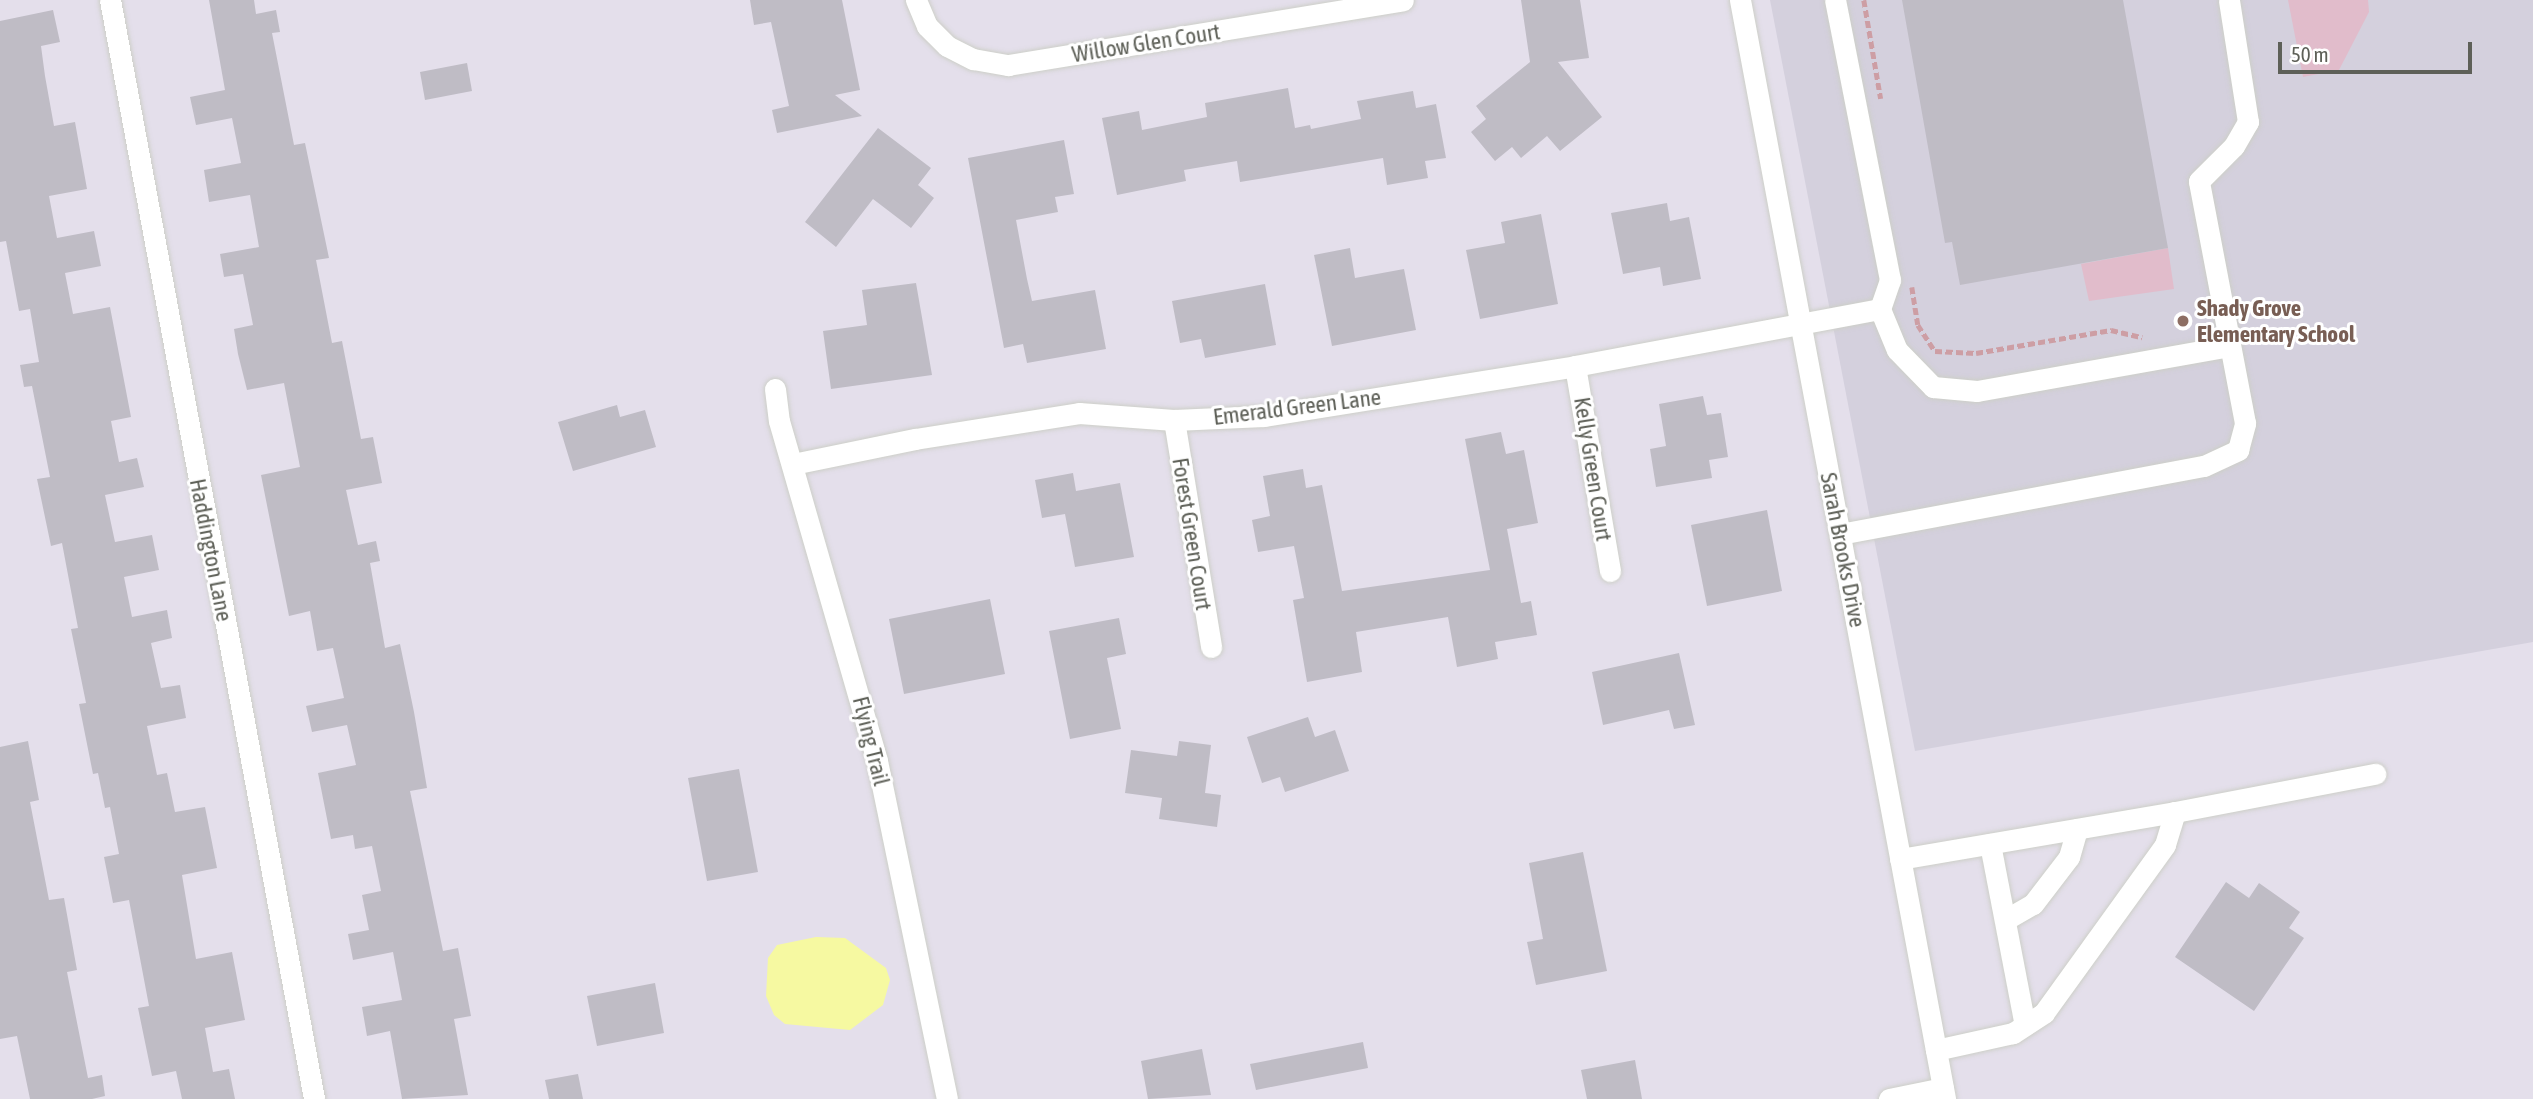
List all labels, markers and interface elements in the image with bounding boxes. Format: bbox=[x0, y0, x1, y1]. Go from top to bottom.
street label: Willow Glen Court bbox=[1070, 18, 1222, 68]
scale bar bbox=[2281, 28, 2475, 72]
text: 50 m bbox=[2291, 42, 2329, 66]
place label: Shady Grove Elementary School bbox=[2197, 294, 2355, 348]
marker: Shady Grove Elementary School bbox=[2175, 313, 2191, 329]
street label: Emerald Green Lane bbox=[1211, 383, 1383, 431]
street label: Kelly Green Court bbox=[1568, 395, 1618, 543]
street label: Forest Green Court bbox=[1166, 456, 1218, 612]
street label: Sarah Brooks Drive bbox=[1814, 470, 1872, 630]
street label: Haddington Lane bbox=[184, 476, 238, 624]
street label: Flying Trail bbox=[847, 693, 895, 789]

